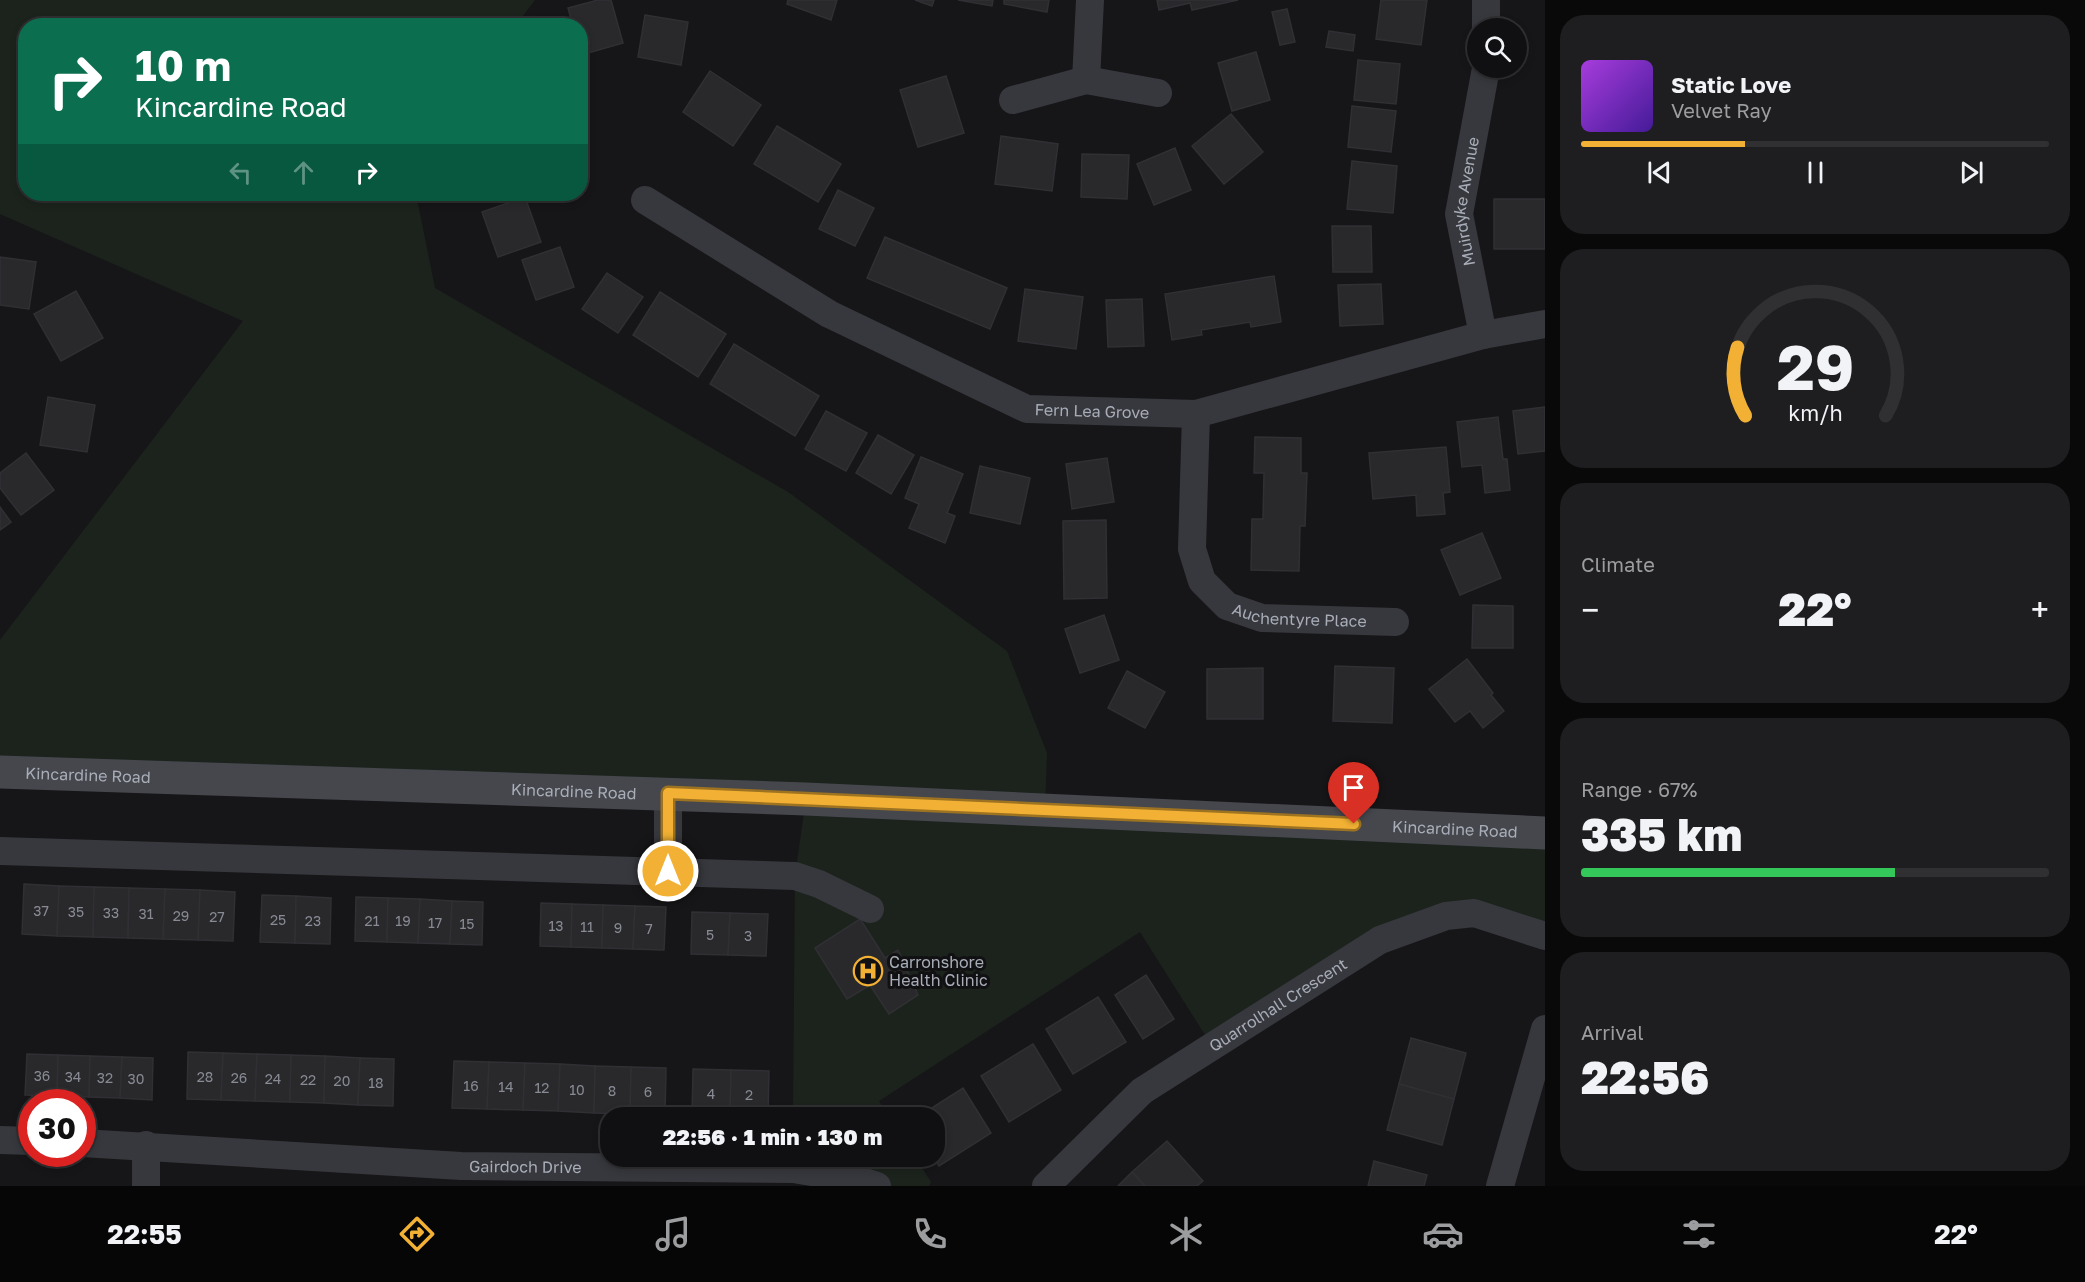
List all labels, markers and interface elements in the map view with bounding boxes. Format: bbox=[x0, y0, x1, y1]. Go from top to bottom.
map controls bbox=[1467, 18, 1527, 78]
button: search bbox=[1467, 18, 1527, 78]
text: 10 m bbox=[135, 40, 231, 90]
icon: right bbox=[36, 42, 114, 120]
text: Static Love bbox=[1671, 71, 1791, 98]
text: Kincardine Road bbox=[135, 91, 347, 123]
text: Velvet Ray bbox=[1671, 98, 1772, 122]
street label: Muirdyke Avenue bbox=[1449, 135, 1483, 268]
icon: left bbox=[224, 156, 257, 189]
icon: ahead bbox=[287, 156, 320, 189]
icon: right bbox=[350, 156, 383, 189]
icon: previous bbox=[1643, 156, 1676, 189]
icon: pause bbox=[1799, 156, 1832, 189]
icon: next bbox=[1955, 156, 1988, 189]
text: 29 bbox=[1776, 329, 1854, 404]
street label: Fern Lea Grove bbox=[1034, 399, 1150, 423]
text: km/h bbox=[1788, 400, 1842, 426]
text: Climate bbox=[1581, 552, 1655, 576]
text: 22° bbox=[1778, 582, 1852, 636]
text: − bbox=[1581, 590, 1599, 629]
text: + bbox=[2031, 590, 2049, 629]
street label: Auchentyre Place bbox=[1230, 599, 1367, 631]
pin bbox=[1328, 762, 1379, 824]
street label: Kincardine Road bbox=[25, 763, 151, 787]
icon: arrive bbox=[1337, 771, 1370, 804]
text: Range · 67% bbox=[1581, 777, 1697, 801]
street label: Kincardine Road bbox=[511, 779, 637, 803]
text: 335 km bbox=[1581, 807, 1742, 861]
street label: Kincardine Road bbox=[1392, 816, 1518, 842]
position arrow bbox=[636, 839, 700, 903]
house number: 37 bbox=[33, 902, 49, 919]
house number: 35 bbox=[68, 903, 84, 920]
house number: 33 bbox=[103, 904, 119, 921]
house number: 31 bbox=[139, 905, 154, 922]
house number: 29 bbox=[173, 907, 189, 924]
house number: 27 bbox=[209, 908, 225, 925]
house number: 25 bbox=[270, 911, 286, 928]
house number: 23 bbox=[305, 912, 321, 929]
house number: 21 bbox=[365, 912, 380, 929]
house number: 19 bbox=[395, 912, 411, 929]
house number: 17 bbox=[428, 914, 442, 931]
house number: 15 bbox=[460, 915, 474, 932]
house number: 13 bbox=[549, 917, 563, 934]
house number: 11 bbox=[580, 918, 594, 935]
house number: 9 bbox=[614, 919, 622, 936]
house number: 7 bbox=[645, 920, 653, 937]
house number: 5 bbox=[706, 926, 714, 943]
house number: 3 bbox=[744, 927, 752, 944]
place label: Carronshore Health Clinic bbox=[889, 952, 988, 990]
street label: Quarrolhall Crescent bbox=[1205, 954, 1351, 1056]
hospital icon: Carronshore Health Clinic bbox=[852, 955, 884, 987]
text: Arrival bbox=[1581, 1020, 1644, 1044]
text: 22:56 bbox=[1581, 1050, 1709, 1104]
house number: 36 bbox=[34, 1067, 50, 1084]
house number: 34 bbox=[65, 1068, 81, 1085]
house number: 28 bbox=[197, 1068, 213, 1085]
house number: 32 bbox=[97, 1069, 113, 1086]
house number: 26 bbox=[231, 1069, 247, 1086]
house number: 30 bbox=[128, 1070, 144, 1087]
house number: 24 bbox=[265, 1070, 281, 1087]
house number: 22 bbox=[300, 1071, 316, 1088]
house number: 20 bbox=[334, 1072, 350, 1089]
house number: 18 bbox=[368, 1074, 384, 1091]
house number: 16 bbox=[463, 1077, 479, 1094]
house number: 14 bbox=[498, 1078, 514, 1095]
house number: 12 bbox=[535, 1079, 549, 1096]
house number: 10 bbox=[569, 1081, 585, 1098]
house number: 8 bbox=[608, 1082, 616, 1099]
house number: 6 bbox=[644, 1083, 652, 1100]
house number: 4 bbox=[707, 1085, 715, 1102]
house number: 2 bbox=[745, 1086, 753, 1103]
speed limit sign: 30 bbox=[18, 1089, 96, 1167]
text: 22:56 · 1 min · 130 m bbox=[663, 1123, 882, 1150]
street label: Gairdoch Drive bbox=[469, 1156, 582, 1177]
icon: directions bbox=[396, 1213, 438, 1255]
icon: music bbox=[652, 1213, 694, 1255]
icon: phone bbox=[909, 1213, 951, 1255]
icon: climate bbox=[1165, 1213, 1207, 1255]
icon: car bbox=[1422, 1213, 1464, 1255]
icon: filters bbox=[1678, 1213, 1720, 1255]
text: 22:55 bbox=[107, 1218, 182, 1250]
text: 22° bbox=[1934, 1218, 1978, 1250]

